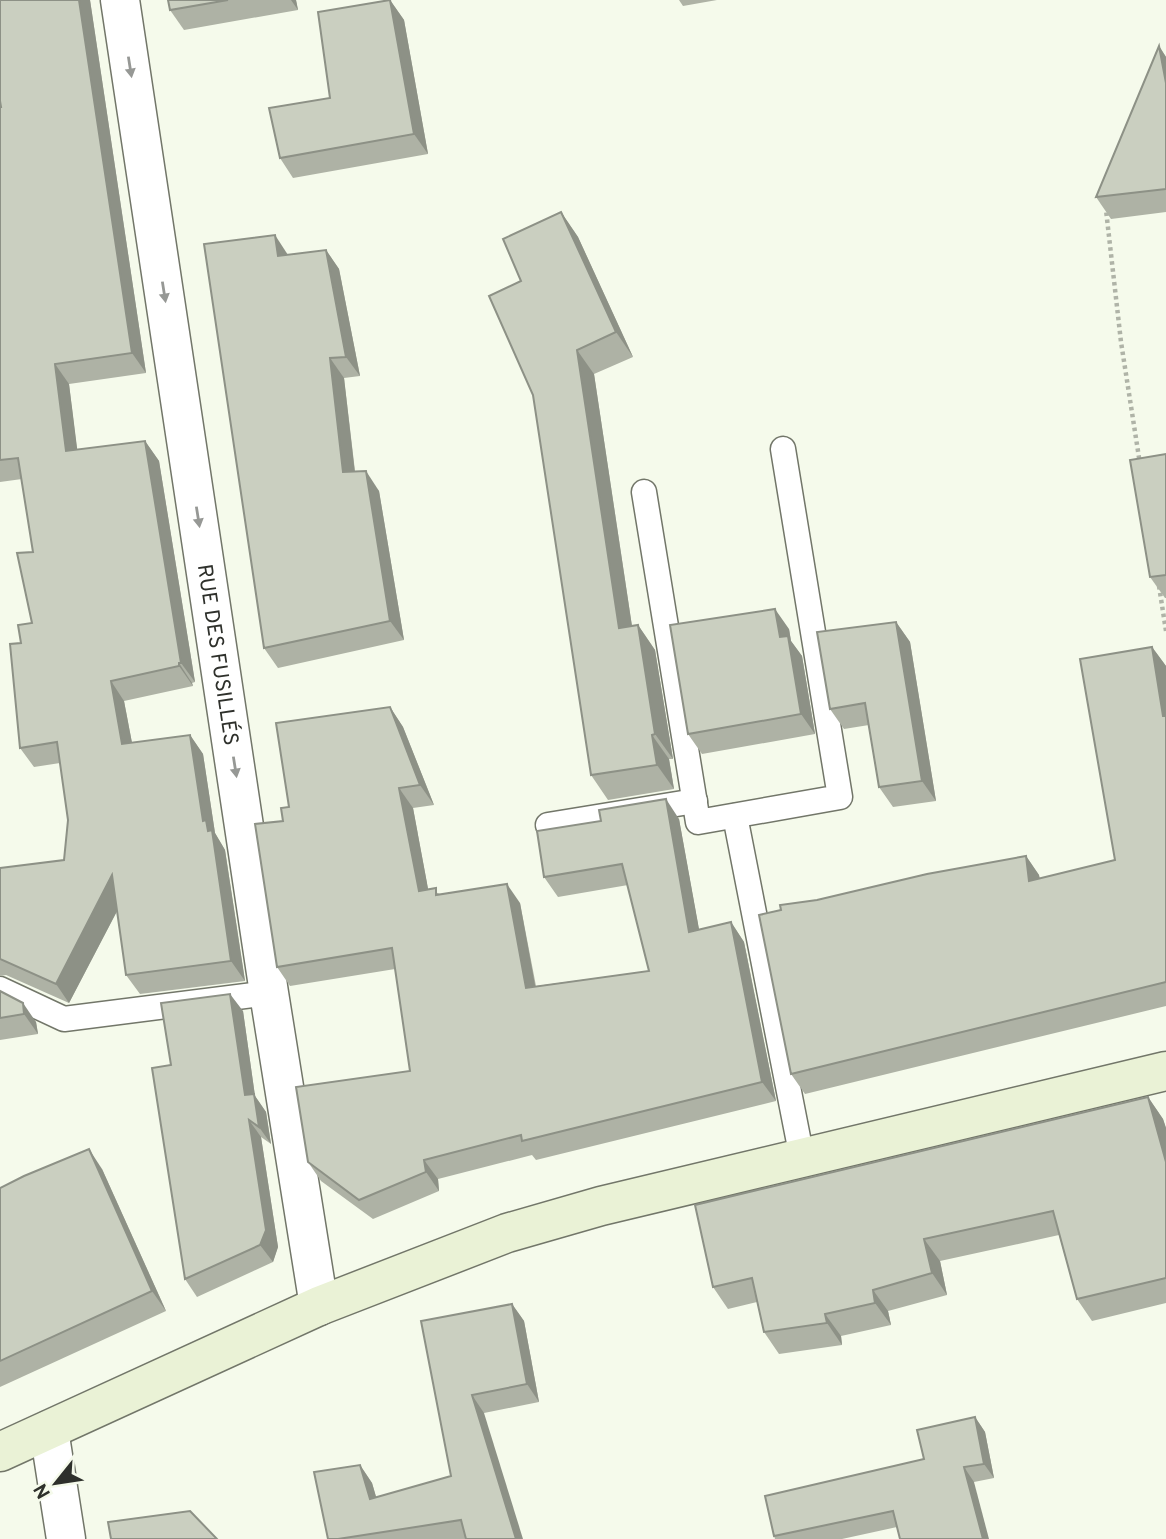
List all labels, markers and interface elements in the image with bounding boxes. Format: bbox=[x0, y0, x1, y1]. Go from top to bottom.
one-way arrow bbox=[125, 57, 136, 79]
one-way arrow bbox=[159, 282, 170, 304]
one-way arrow bbox=[192, 507, 203, 529]
street label: RUE DES FUSILLÉS bbox=[190, 562, 244, 747]
one-way arrow bbox=[230, 756, 241, 778]
north arrow bbox=[21, 1448, 91, 1518]
text: N bbox=[29, 1479, 57, 1502]

